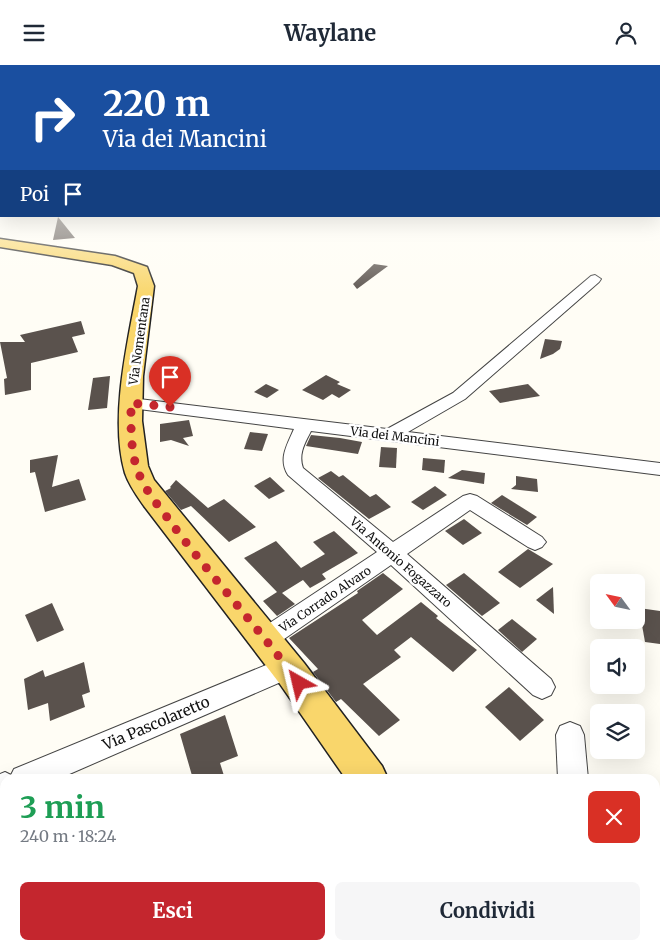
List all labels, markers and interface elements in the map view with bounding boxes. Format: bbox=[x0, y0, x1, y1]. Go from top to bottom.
icon: menu bbox=[20, 19, 48, 47]
text: Waylane bbox=[284, 19, 376, 47]
icon: person bbox=[612, 19, 640, 47]
text: 220 m bbox=[103, 82, 210, 126]
icon: right bbox=[20, 85, 85, 150]
text: Via dei Mancini bbox=[103, 125, 267, 153]
icon: arrive bbox=[59, 180, 87, 208]
text: Poi bbox=[20, 182, 49, 206]
street label: Via Nomentana bbox=[125, 295, 153, 387]
pin bbox=[149, 356, 191, 407]
icon: arrive bbox=[156, 363, 184, 391]
street label: Via dei Mancini bbox=[349, 423, 440, 449]
street label: Via Antonio Fogazzaro bbox=[346, 513, 455, 610]
street label: Via Corrado Alvaro bbox=[275, 563, 374, 636]
north arrow bbox=[590, 574, 645, 629]
map controls bbox=[590, 574, 645, 759]
button: sound bbox=[590, 639, 645, 694]
position arrow bbox=[272, 656, 324, 708]
street label: Via Pascolaretto bbox=[99, 692, 213, 755]
button: layers bbox=[590, 704, 645, 759]
text: 3 min bbox=[20, 788, 105, 826]
button: close bbox=[588, 791, 640, 843]
text: 240 m · 18:24 bbox=[20, 826, 116, 846]
button: Esci bbox=[20, 882, 325, 940]
button: Condividi bbox=[335, 882, 640, 940]

